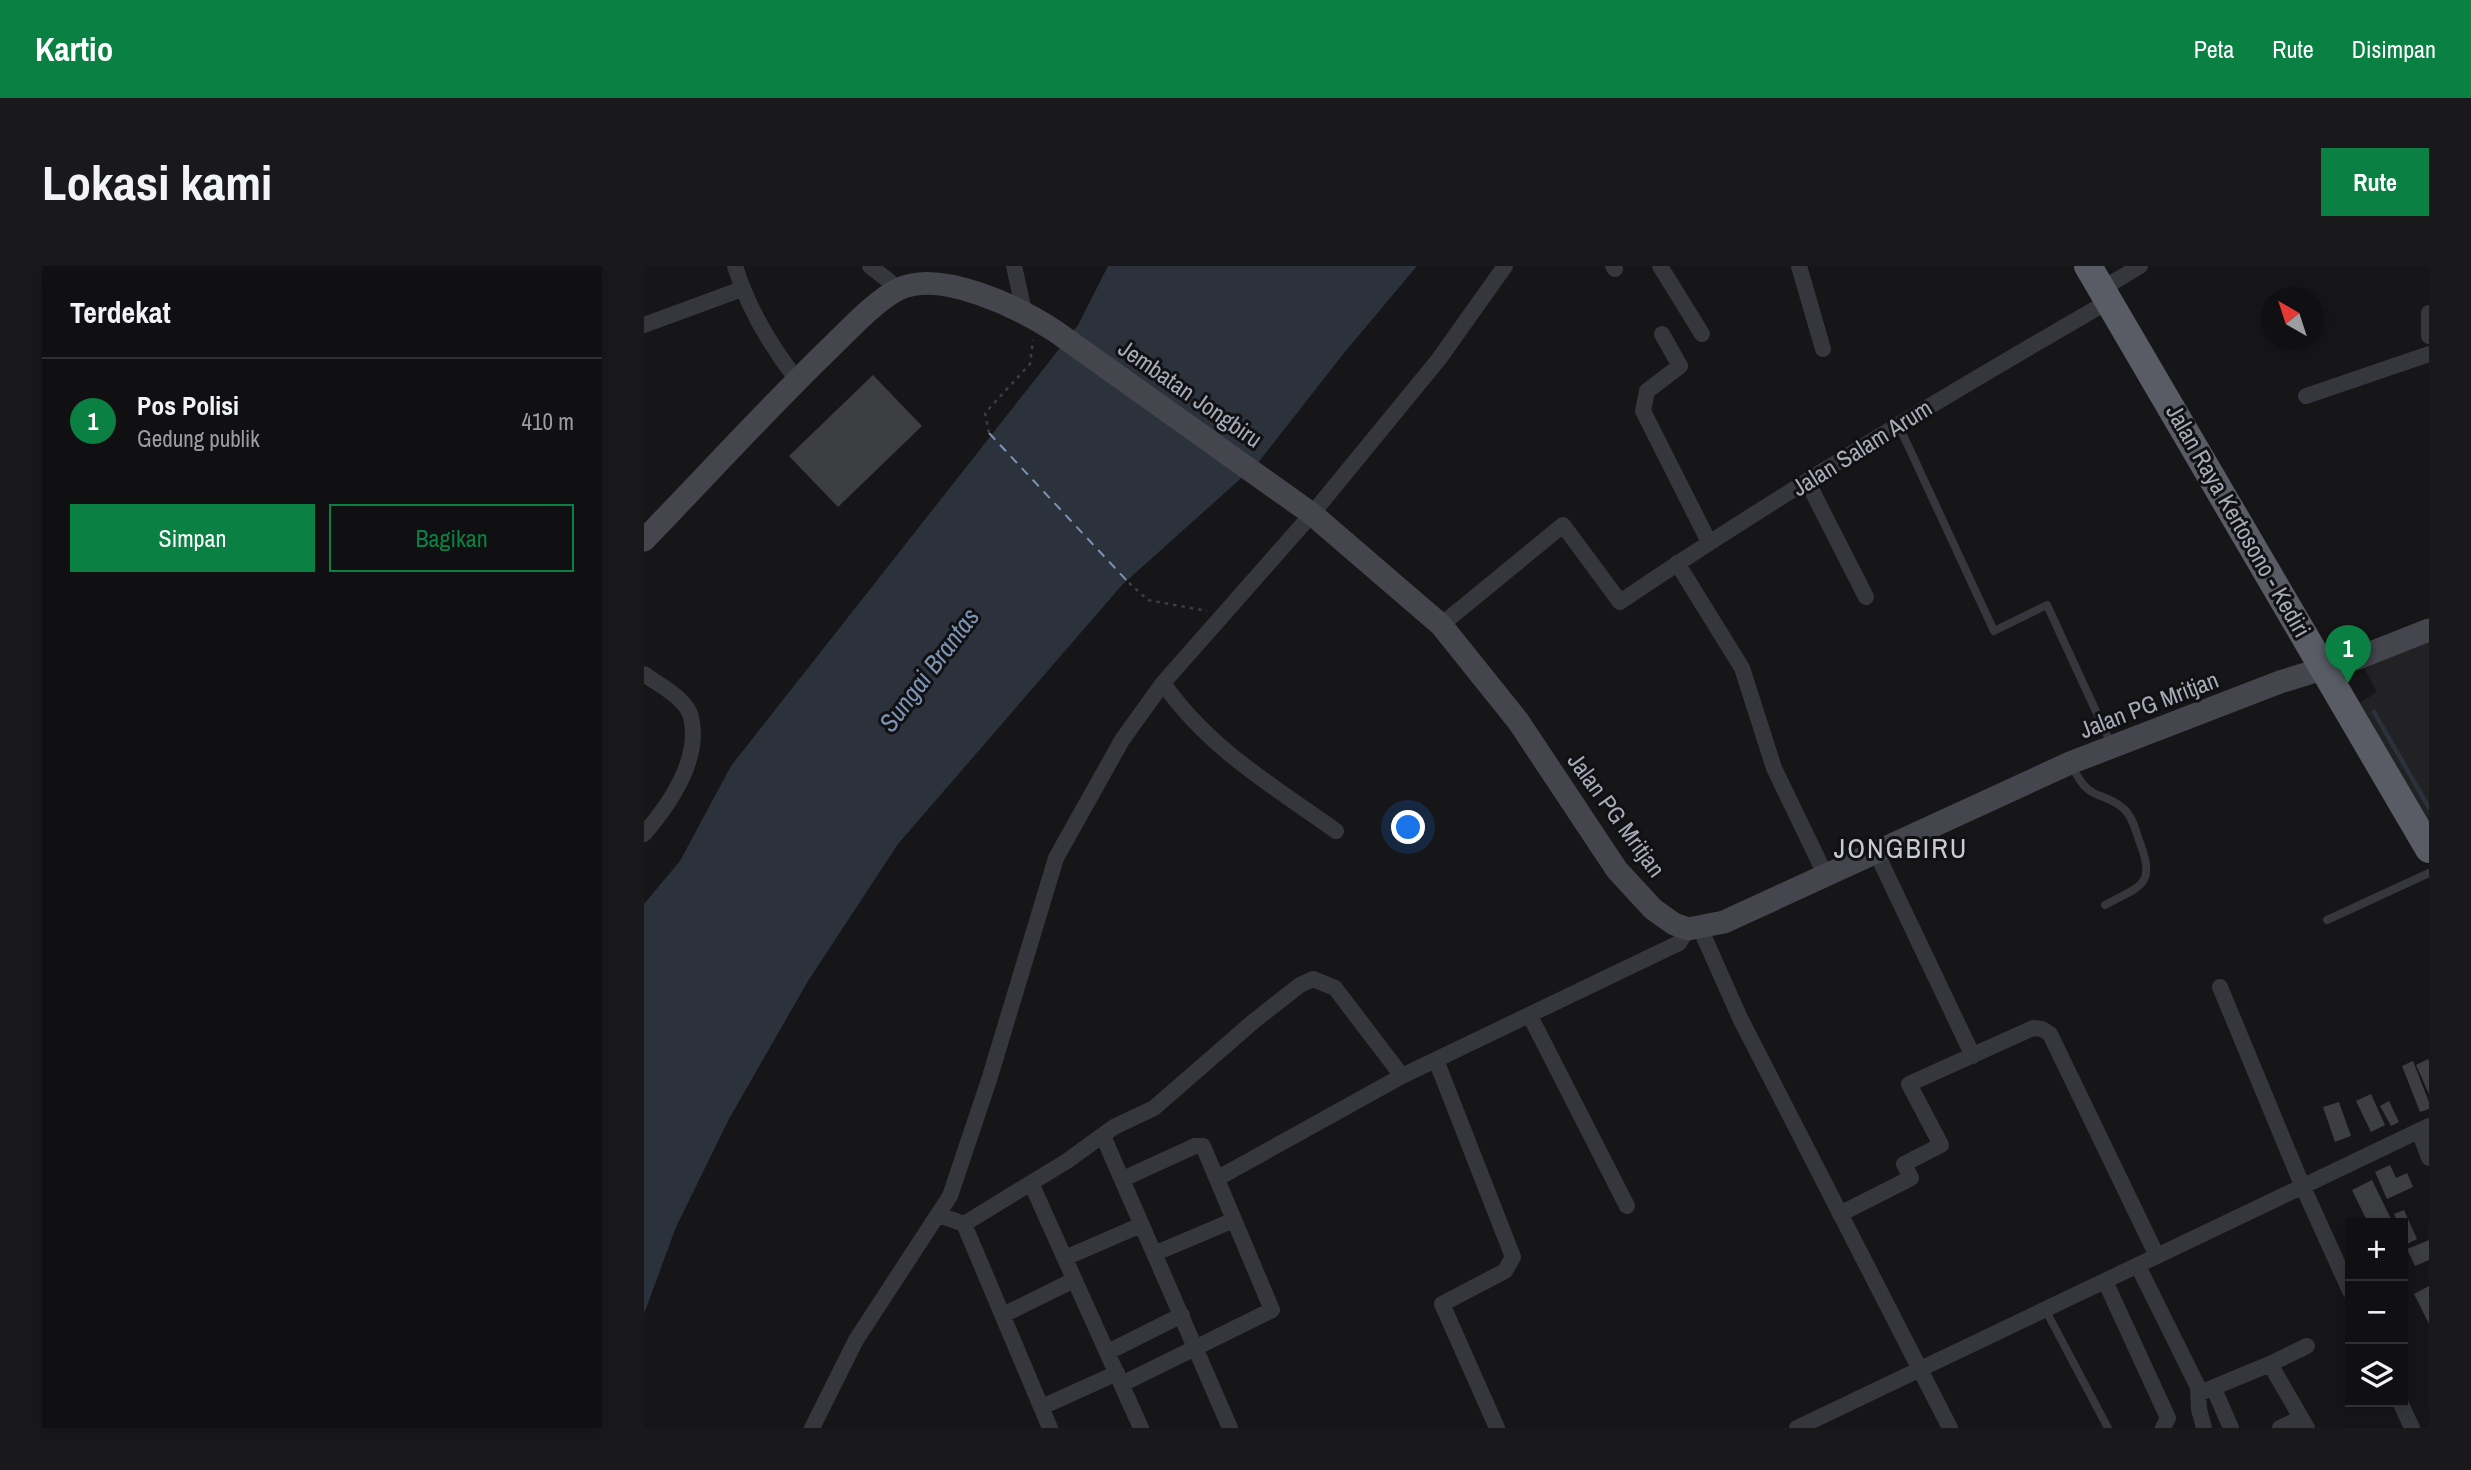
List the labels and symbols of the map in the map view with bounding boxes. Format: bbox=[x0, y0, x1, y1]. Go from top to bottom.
north arrow bbox=[2261, 287, 2324, 350]
street label: Jembatan Jongbiru bbox=[1112, 332, 1269, 455]
street label: Jalan Salam Arum bbox=[1785, 391, 1938, 503]
street label: Jalan Raya Kertosono - Kediri bbox=[2159, 398, 2319, 643]
water label: Sungai Brantas bbox=[870, 600, 987, 739]
pin: 1 bbox=[2325, 625, 2371, 683]
street label: Jalan PG Mritjan bbox=[2074, 663, 2223, 745]
street label: Jalan PG Mritjan bbox=[1561, 746, 1673, 883]
your location bbox=[1391, 810, 1425, 844]
district label: JONGBIRU bbox=[1834, 829, 1968, 867]

